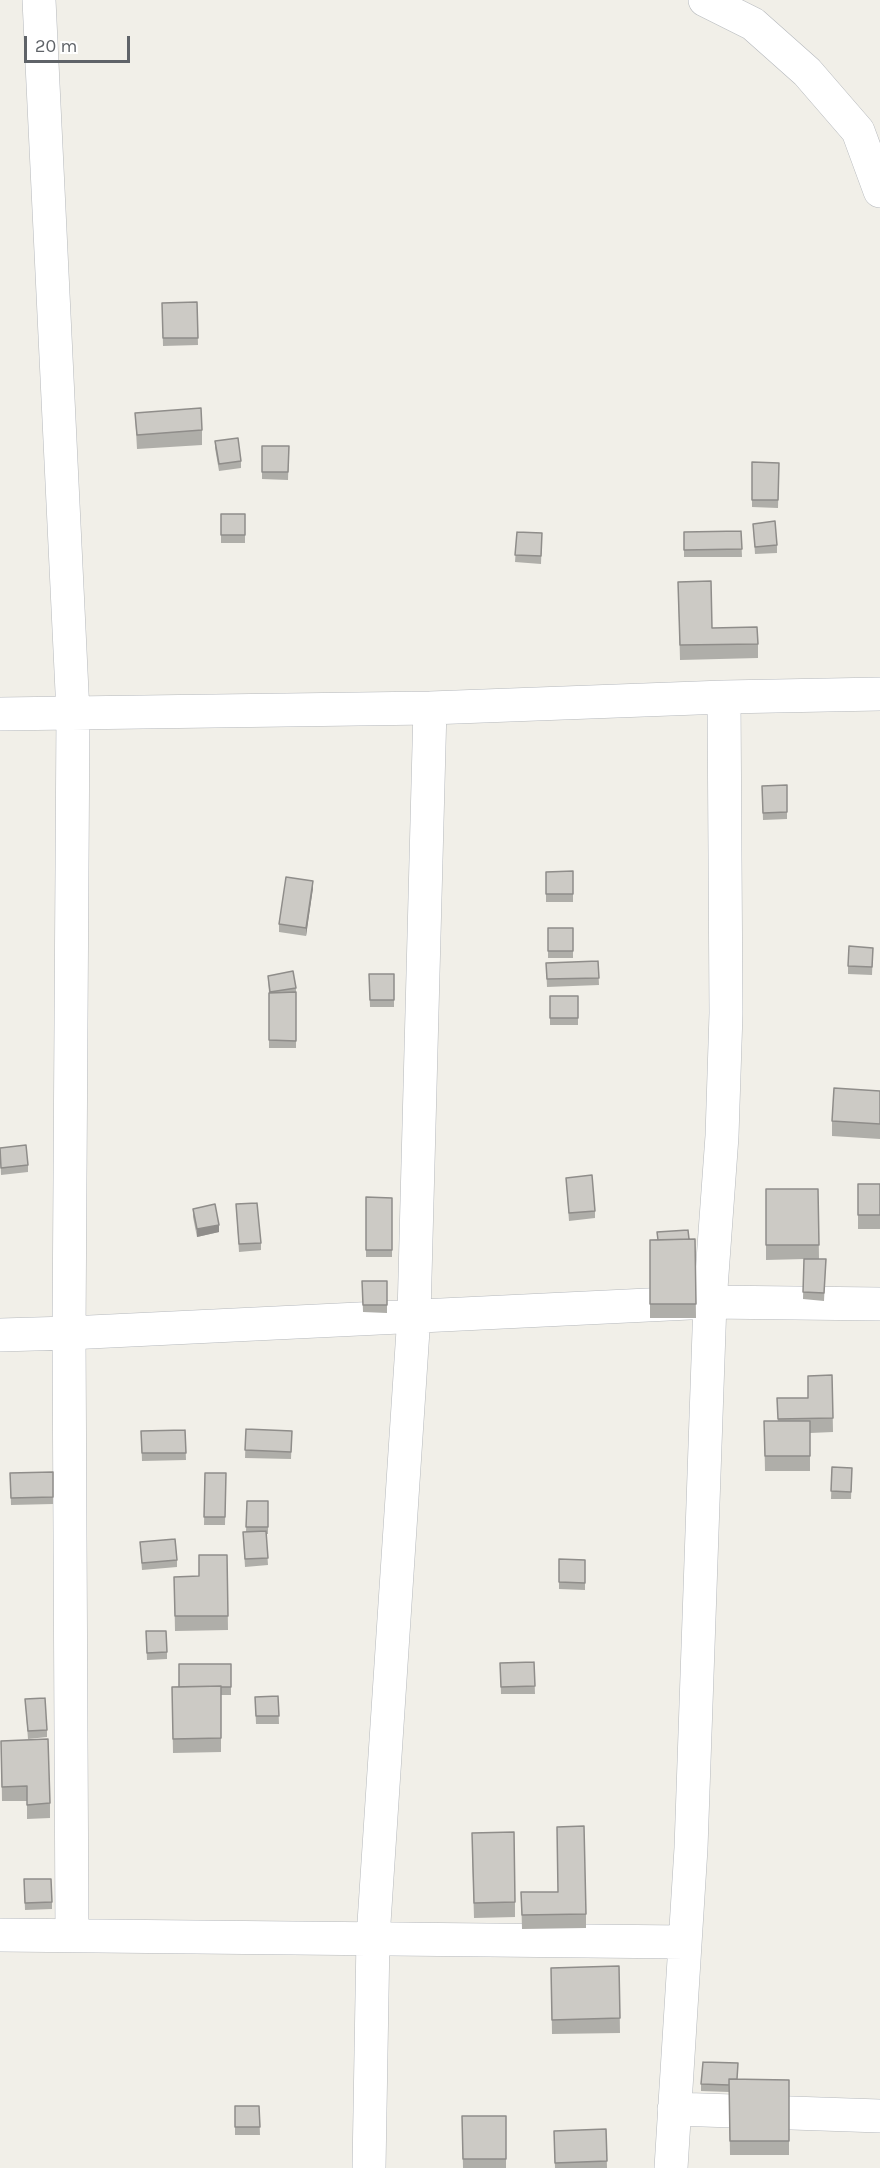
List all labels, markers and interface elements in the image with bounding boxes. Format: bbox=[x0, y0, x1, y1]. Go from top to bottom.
scale bar bbox=[27, 24, 134, 62]
text: 20 m bbox=[35, 35, 77, 57]

